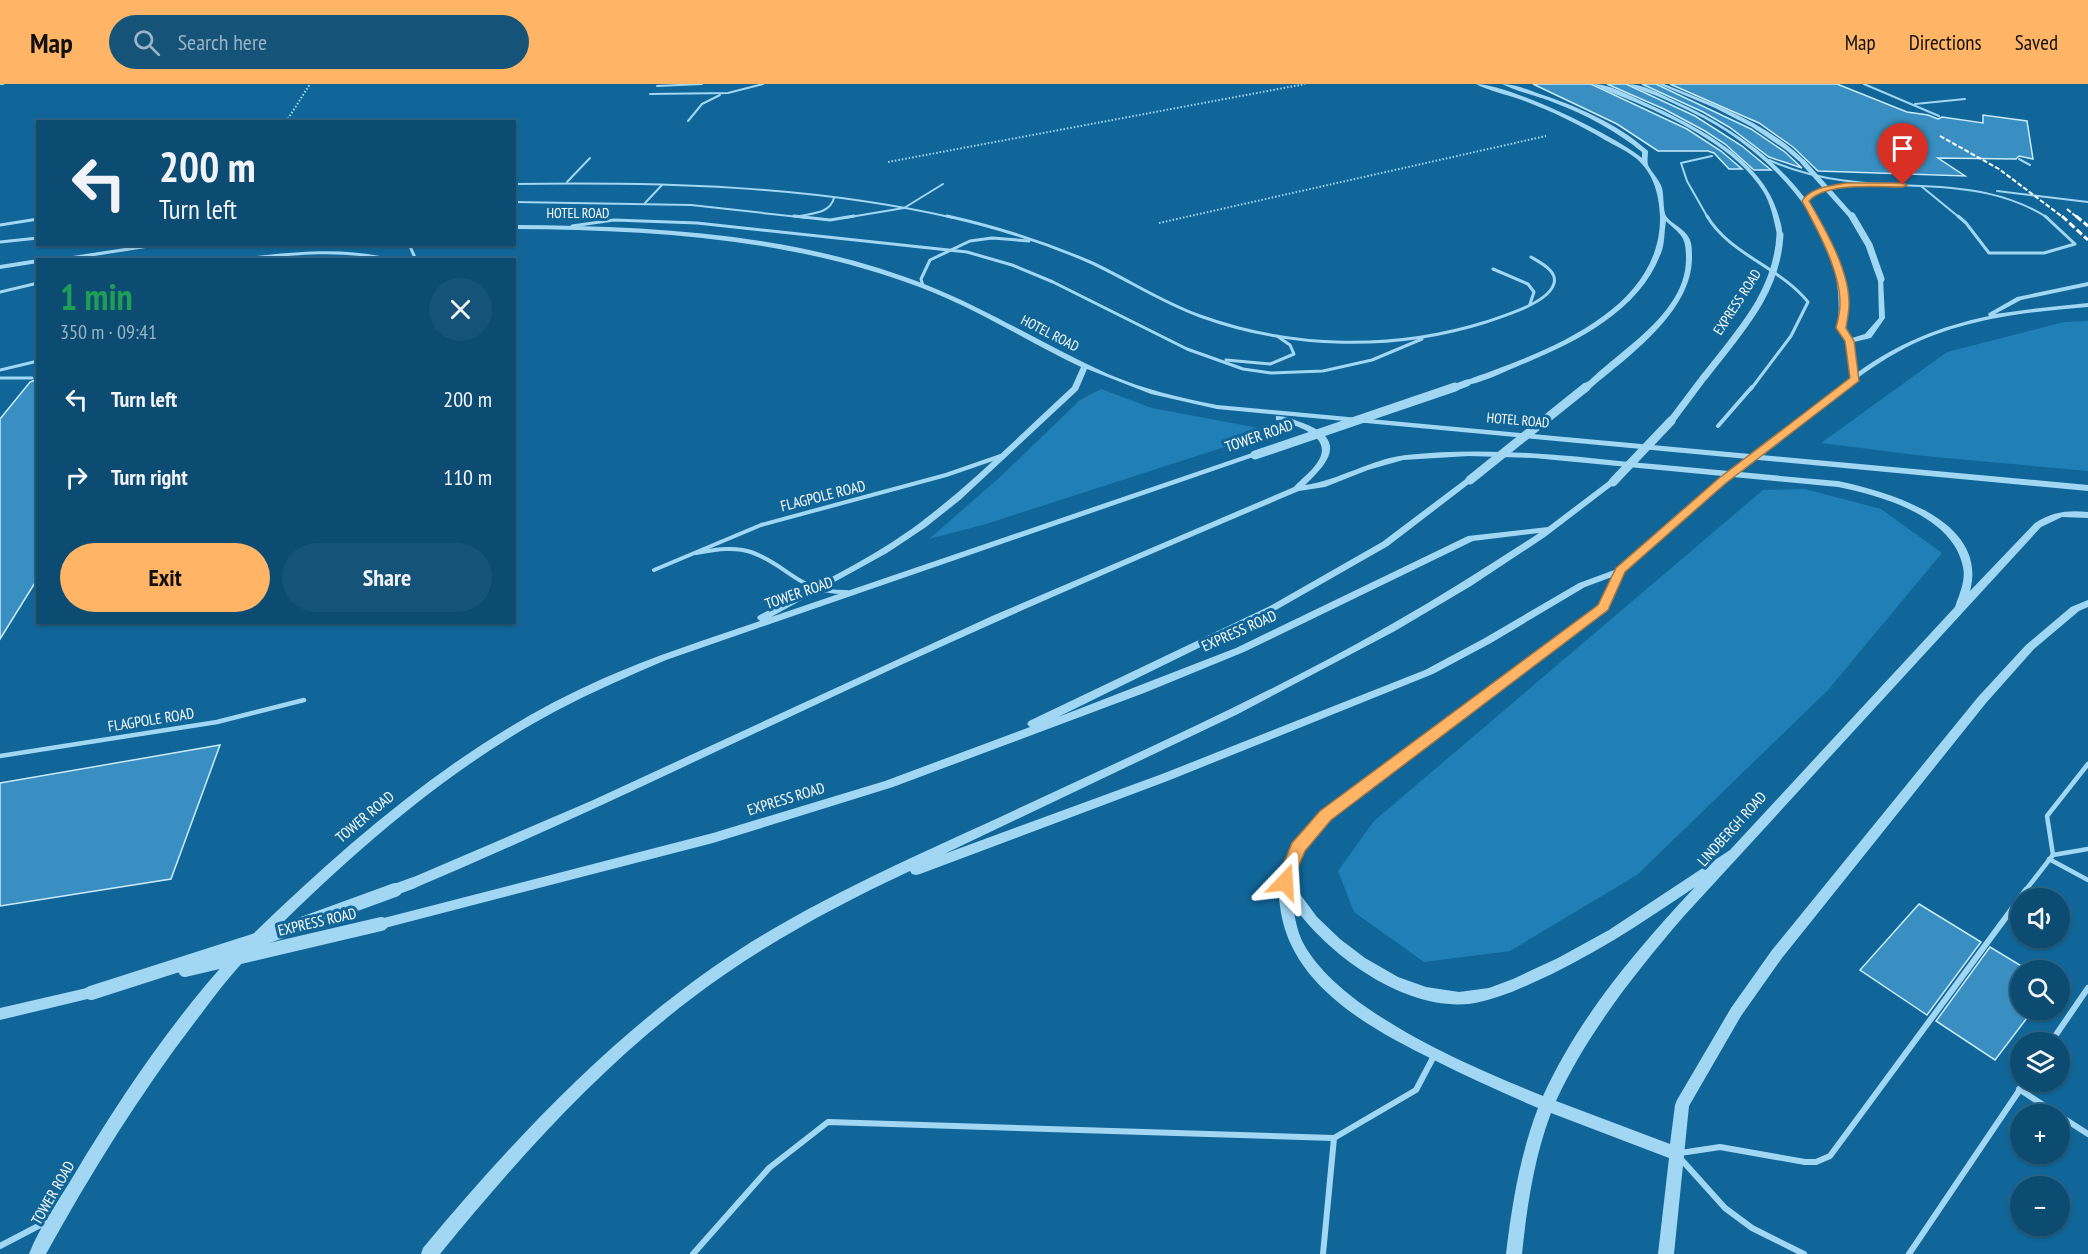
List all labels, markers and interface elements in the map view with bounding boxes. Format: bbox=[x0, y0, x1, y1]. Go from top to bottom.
search box bbox=[109, 15, 529, 69]
text: Map bbox=[30, 24, 73, 61]
icon: search bbox=[130, 26, 163, 59]
text: Search here bbox=[178, 28, 267, 56]
text: Map bbox=[1845, 29, 1876, 56]
text: Directions bbox=[1909, 29, 1982, 56]
text: Saved bbox=[2015, 29, 2058, 56]
pin bbox=[1877, 123, 1928, 185]
icon: arrive bbox=[1886, 132, 1919, 165]
text: 200 m bbox=[159, 139, 256, 194]
icon: left bbox=[60, 144, 138, 222]
text: Turn left bbox=[159, 192, 237, 226]
street label: HOTEL ROAD bbox=[547, 204, 609, 222]
street label: EXPRESS ROAD bbox=[1709, 266, 1765, 338]
text: 1 min bbox=[60, 273, 133, 320]
button: close bbox=[429, 278, 492, 341]
street label: HOTEL ROAD bbox=[1018, 311, 1082, 355]
text: 350 m · 09:41 bbox=[60, 319, 157, 345]
icon: left bbox=[60, 383, 93, 416]
text: Turn left bbox=[111, 385, 177, 413]
text: 200 m bbox=[443, 385, 492, 413]
street label: HOTEL ROAD bbox=[1486, 408, 1550, 432]
street label: TOWER ROAD bbox=[1222, 415, 1295, 456]
icon: right bbox=[60, 461, 93, 494]
text: Turn right bbox=[111, 463, 188, 491]
text: 110 m bbox=[443, 463, 492, 491]
street label: FLAGPOLE ROAD bbox=[778, 476, 867, 515]
button: Exit bbox=[60, 543, 270, 612]
button: Share bbox=[282, 543, 492, 612]
street label: TOWER ROAD bbox=[762, 572, 835, 613]
street label: EXPRESS ROAD bbox=[1198, 606, 1279, 655]
street label: FLAGPOLE ROAD bbox=[106, 703, 195, 736]
street label: EXPRESS ROAD bbox=[745, 778, 827, 819]
street label: TOWER ROAD bbox=[331, 787, 398, 847]
street label: LINDBERGH ROAD bbox=[1693, 787, 1770, 870]
position arrow bbox=[1253, 850, 1317, 914]
map controls bbox=[2010, 888, 2070, 1236]
button: sound bbox=[2010, 888, 2070, 948]
street label: EXPRESS ROAD bbox=[276, 903, 358, 940]
button: search bbox=[2010, 960, 2070, 1020]
button: layers bbox=[2010, 1032, 2070, 1092]
button: + bbox=[2010, 1104, 2070, 1164]
street label: TOWER ROAD bbox=[27, 1157, 79, 1228]
button: − bbox=[2010, 1176, 2070, 1236]

